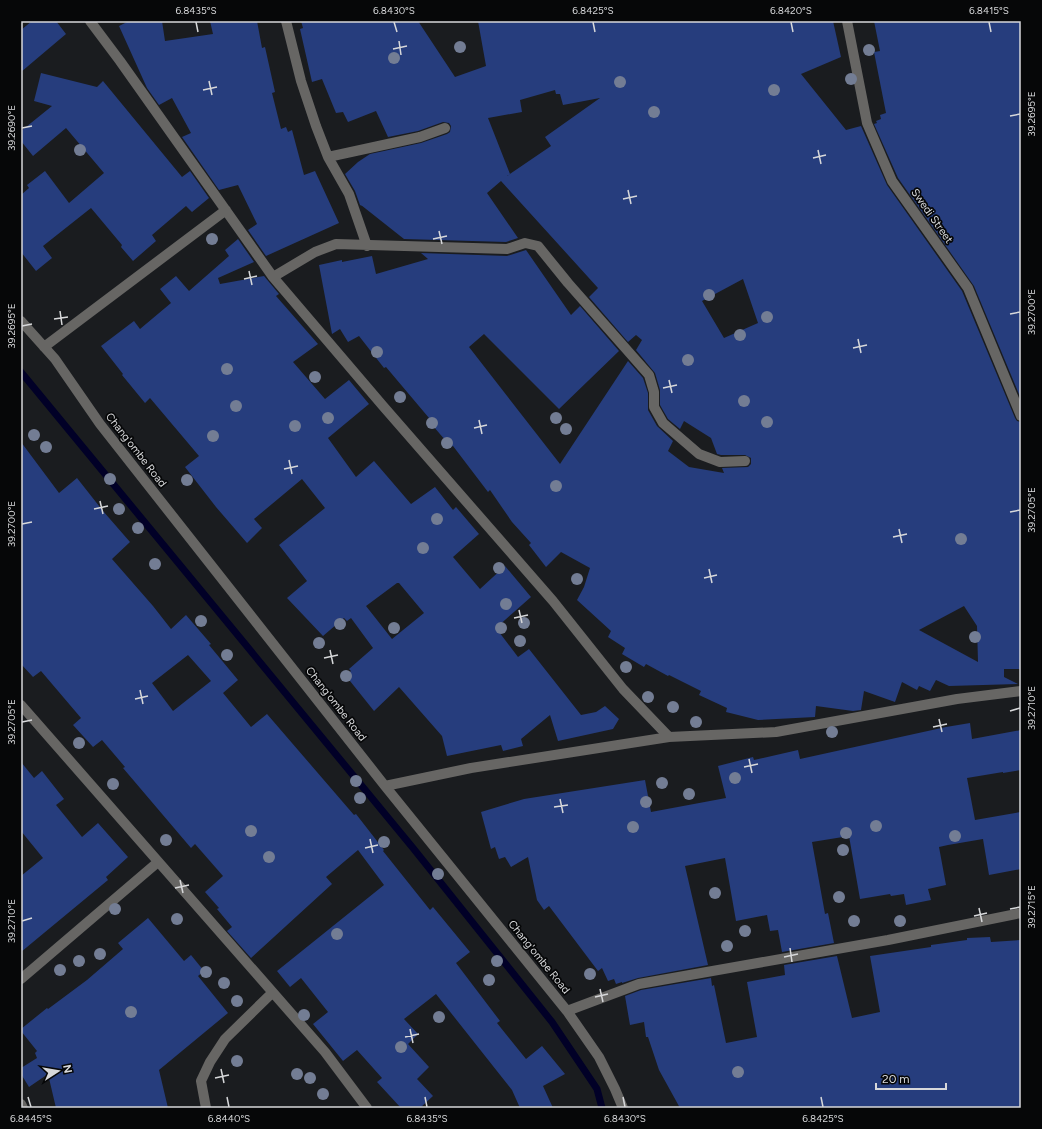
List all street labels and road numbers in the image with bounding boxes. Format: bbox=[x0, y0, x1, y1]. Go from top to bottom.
street label: Swedi Street bbox=[908, 186, 956, 246]
street label: Chang'ombe Road bbox=[103, 410, 169, 490]
street label: Chang'ombe Road bbox=[303, 664, 369, 744]
street label: Chang'ombe Road bbox=[505, 918, 573, 996]

